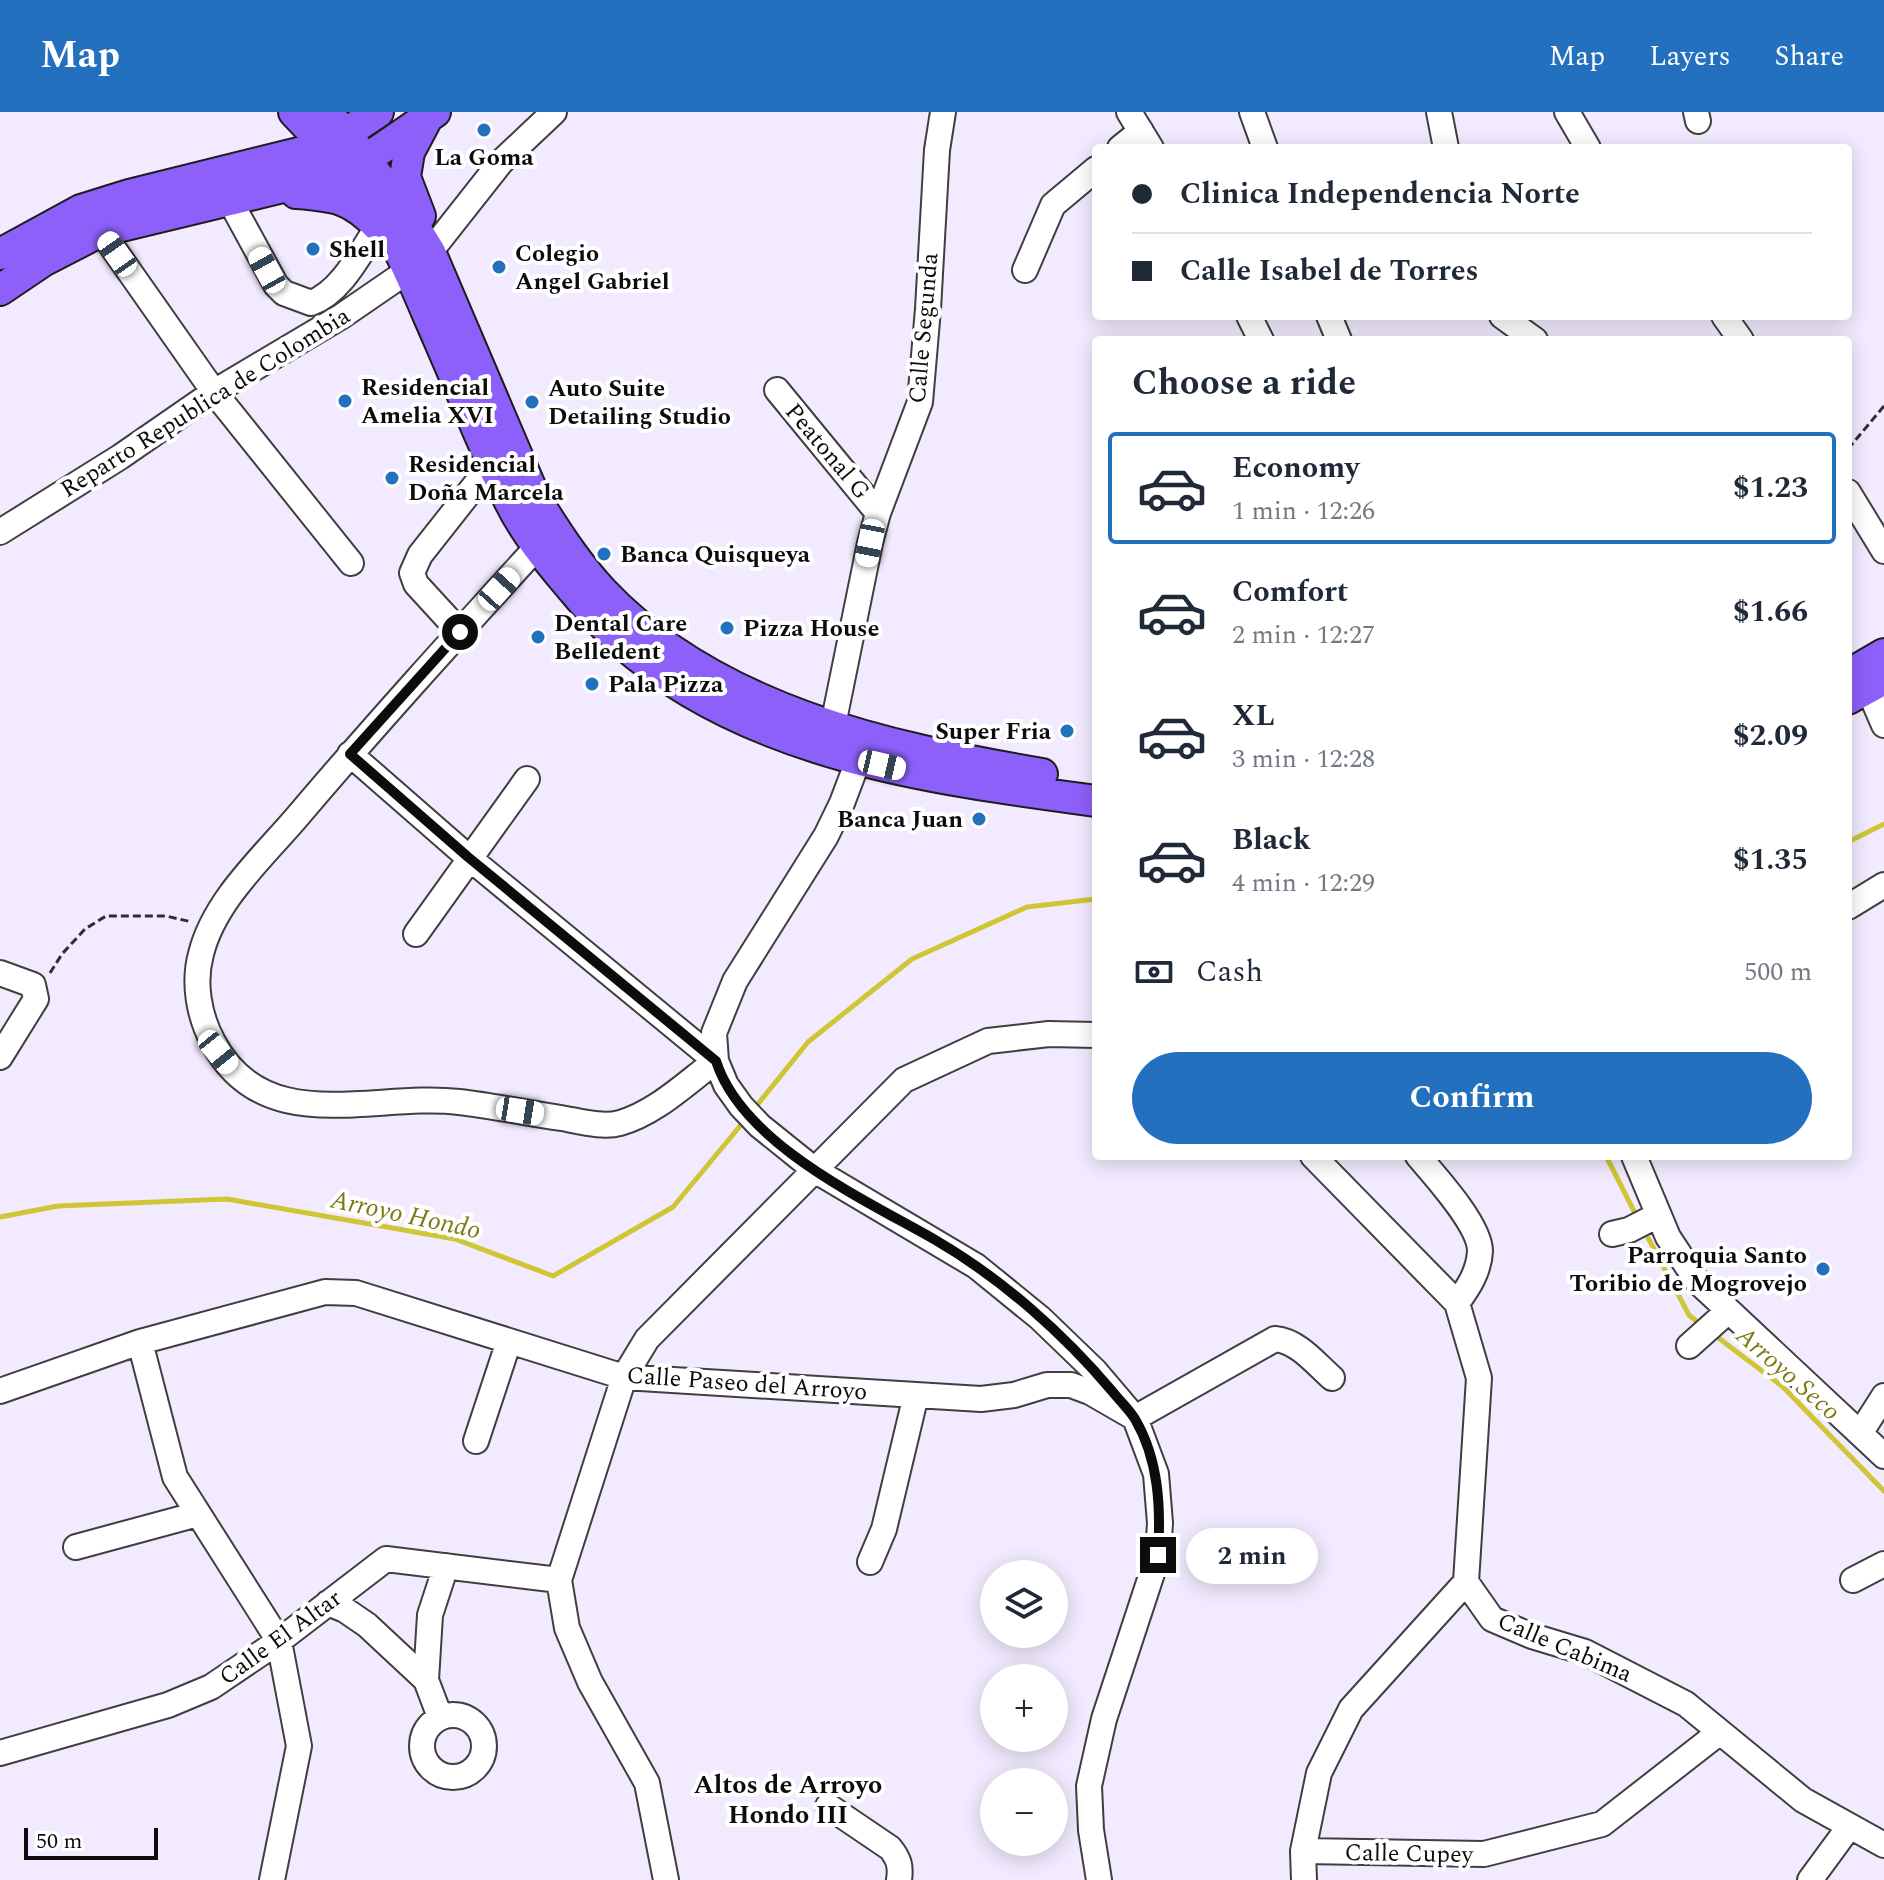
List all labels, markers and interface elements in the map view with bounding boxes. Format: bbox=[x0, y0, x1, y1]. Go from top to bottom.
text: Map bbox=[40, 27, 120, 85]
text: Map bbox=[1549, 35, 1605, 78]
text: Layers bbox=[1649, 35, 1731, 78]
text: Share bbox=[1775, 35, 1844, 78]
marker: La Goma bbox=[475, 121, 493, 139]
place label: La Goma bbox=[434, 140, 534, 176]
text: Clinica Independencia Norte bbox=[1180, 171, 1580, 217]
car bbox=[93, 227, 141, 281]
place label: Shell bbox=[329, 232, 385, 268]
place label: Colegio Angel Gabriel bbox=[515, 236, 670, 300]
marker: Shell bbox=[304, 240, 322, 258]
car bbox=[245, 243, 289, 297]
text: Calle Isabel de Torres bbox=[1180, 248, 1479, 294]
street label: Calle Segunda bbox=[899, 251, 949, 405]
marker: Colegio Angel Gabriel bbox=[490, 258, 508, 276]
street label: Reparto Republica de Colombia bbox=[53, 298, 358, 507]
text: Choose a ride bbox=[1132, 356, 1356, 411]
place label: Residencial Amelia XVI bbox=[361, 370, 494, 434]
place label: Auto Suite Detailing Studio bbox=[548, 371, 731, 435]
marker: Residencial Amelia XVI bbox=[336, 392, 354, 410]
marker: Auto Suite Detailing Studio bbox=[523, 393, 541, 411]
street label: Peatonal G bbox=[776, 395, 879, 508]
text: Economy bbox=[1232, 445, 1359, 491]
place label: Residencial Doña Marcela bbox=[408, 447, 564, 511]
icon: car bbox=[1136, 452, 1208, 524]
text: $1.23 bbox=[1733, 465, 1808, 511]
marker: Residencial Doña Marcela bbox=[383, 469, 401, 487]
text: 1 min · 12:26 bbox=[1232, 491, 1375, 531]
car bbox=[854, 517, 886, 569]
place label: Banca Quisqueya bbox=[620, 537, 811, 573]
marker: Banca Quisqueya bbox=[595, 545, 613, 563]
car bbox=[474, 563, 524, 615]
text: Comfort bbox=[1232, 569, 1348, 615]
icon: car bbox=[1136, 576, 1208, 648]
text: $1.66 bbox=[1733, 589, 1808, 635]
place label: Dental Care Belledent bbox=[554, 606, 687, 670]
place label: Pizza House bbox=[743, 611, 879, 647]
route start bbox=[442, 614, 478, 650]
text: 2 min · 12:27 bbox=[1232, 615, 1375, 655]
marker: Pizza House bbox=[718, 619, 736, 637]
marker: Dental Care Belledent bbox=[529, 628, 547, 646]
place label: Pala Pizza bbox=[608, 667, 724, 703]
marker: Pala Pizza bbox=[583, 675, 601, 693]
text: XL bbox=[1232, 693, 1275, 739]
icon: car bbox=[1136, 700, 1208, 772]
text: $2.09 bbox=[1733, 713, 1808, 759]
place label: Super Fria bbox=[935, 714, 1052, 750]
marker: Super Fria bbox=[1058, 722, 1076, 740]
text: 3 min · 12:28 bbox=[1232, 739, 1375, 779]
car bbox=[856, 748, 908, 782]
place label: Banca Juan bbox=[837, 802, 963, 838]
marker: Banca Juan bbox=[970, 810, 988, 828]
text: Black bbox=[1232, 817, 1311, 863]
icon: car bbox=[1136, 824, 1208, 896]
text: $1.35 bbox=[1733, 837, 1808, 883]
text: 4 min · 12:29 bbox=[1232, 863, 1375, 903]
text: Cash bbox=[1196, 949, 1263, 995]
icon: cash bbox=[1132, 950, 1176, 994]
text: 500 m bbox=[1744, 952, 1812, 992]
car bbox=[194, 1026, 242, 1078]
button: Confirm bbox=[1132, 1052, 1812, 1144]
car bbox=[494, 1095, 546, 1127]
water label: Arroyo Hondo bbox=[326, 1179, 485, 1250]
place label: Parroquia Santo Toribio de Mogrovejo bbox=[1570, 1238, 1807, 1302]
marker: Parroquia Santo Toribio de Mogrovejo bbox=[1814, 1260, 1832, 1278]
water label: Arroyo Seco bbox=[1726, 1316, 1850, 1431]
street label: Calle Paseo del Arroyo bbox=[626, 1358, 868, 1410]
callout: 2 min bbox=[1186, 1527, 1318, 1583]
text: 2 min bbox=[1217, 1536, 1287, 1576]
route end bbox=[1140, 1537, 1176, 1573]
map controls bbox=[980, 1560, 1068, 1856]
button: layers bbox=[980, 1560, 1068, 1648]
street label: Calle El Altar bbox=[212, 1581, 349, 1695]
street label: Calle Cabima bbox=[1492, 1603, 1638, 1693]
button: + bbox=[980, 1664, 1068, 1752]
district label: Altos de Arroyo Hondo III bbox=[694, 1765, 882, 1835]
button: − bbox=[980, 1768, 1068, 1856]
scale bar bbox=[24, 1824, 158, 1860]
text: 50 m bbox=[36, 1825, 82, 1858]
street label: Calle Cupey bbox=[1344, 1835, 1475, 1873]

